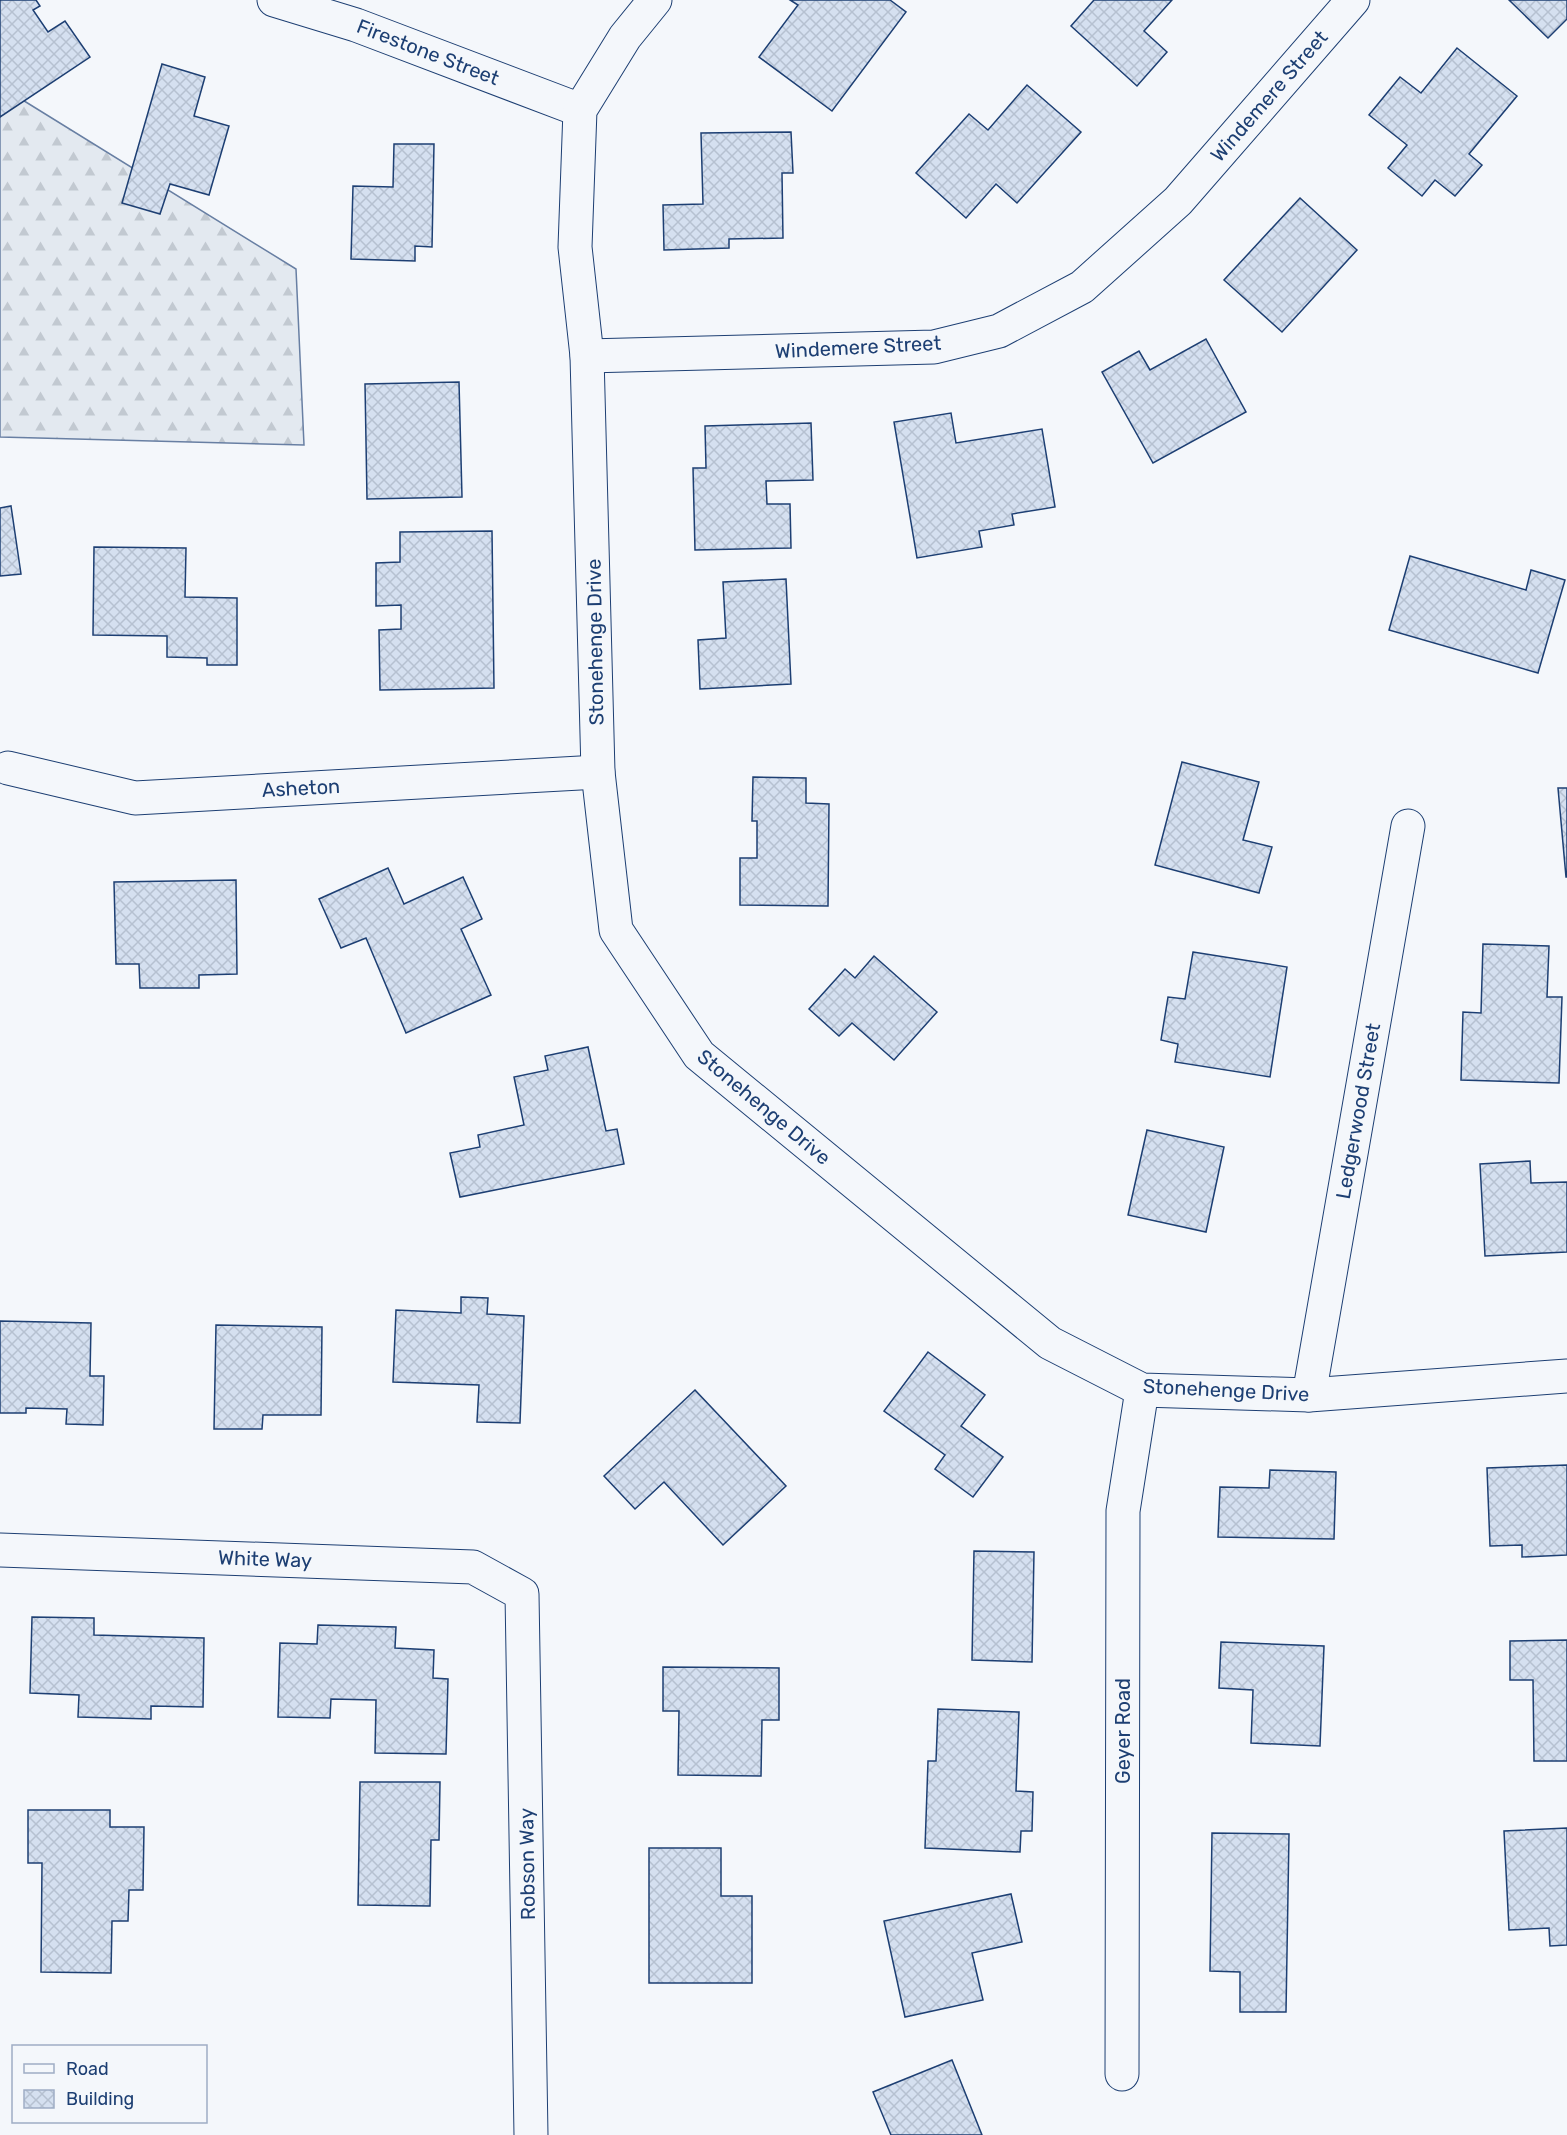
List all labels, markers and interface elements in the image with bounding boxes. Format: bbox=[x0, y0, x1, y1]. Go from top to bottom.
street label: Firestone Street bbox=[353, 14, 503, 90]
street label: Windemere Street bbox=[1205, 25, 1333, 167]
street label: Windemere Street bbox=[774, 331, 942, 363]
street label: Stonehenge Drive bbox=[582, 558, 608, 726]
street label: Asheton bbox=[261, 774, 341, 802]
street label: Ledgerwood Street bbox=[1331, 1021, 1385, 1201]
street label: Stonehenge Drive bbox=[692, 1044, 836, 1170]
street label: Stonehenge Drive bbox=[1142, 1374, 1310, 1406]
street label: White Way bbox=[218, 1545, 312, 1573]
street label: Geyer Road bbox=[1111, 1678, 1135, 1784]
street label: Robson Way bbox=[514, 1808, 540, 1920]
legend bbox=[12, 2045, 207, 2123]
text: Road bbox=[66, 2058, 109, 2080]
text: Building bbox=[66, 2088, 134, 2110]

